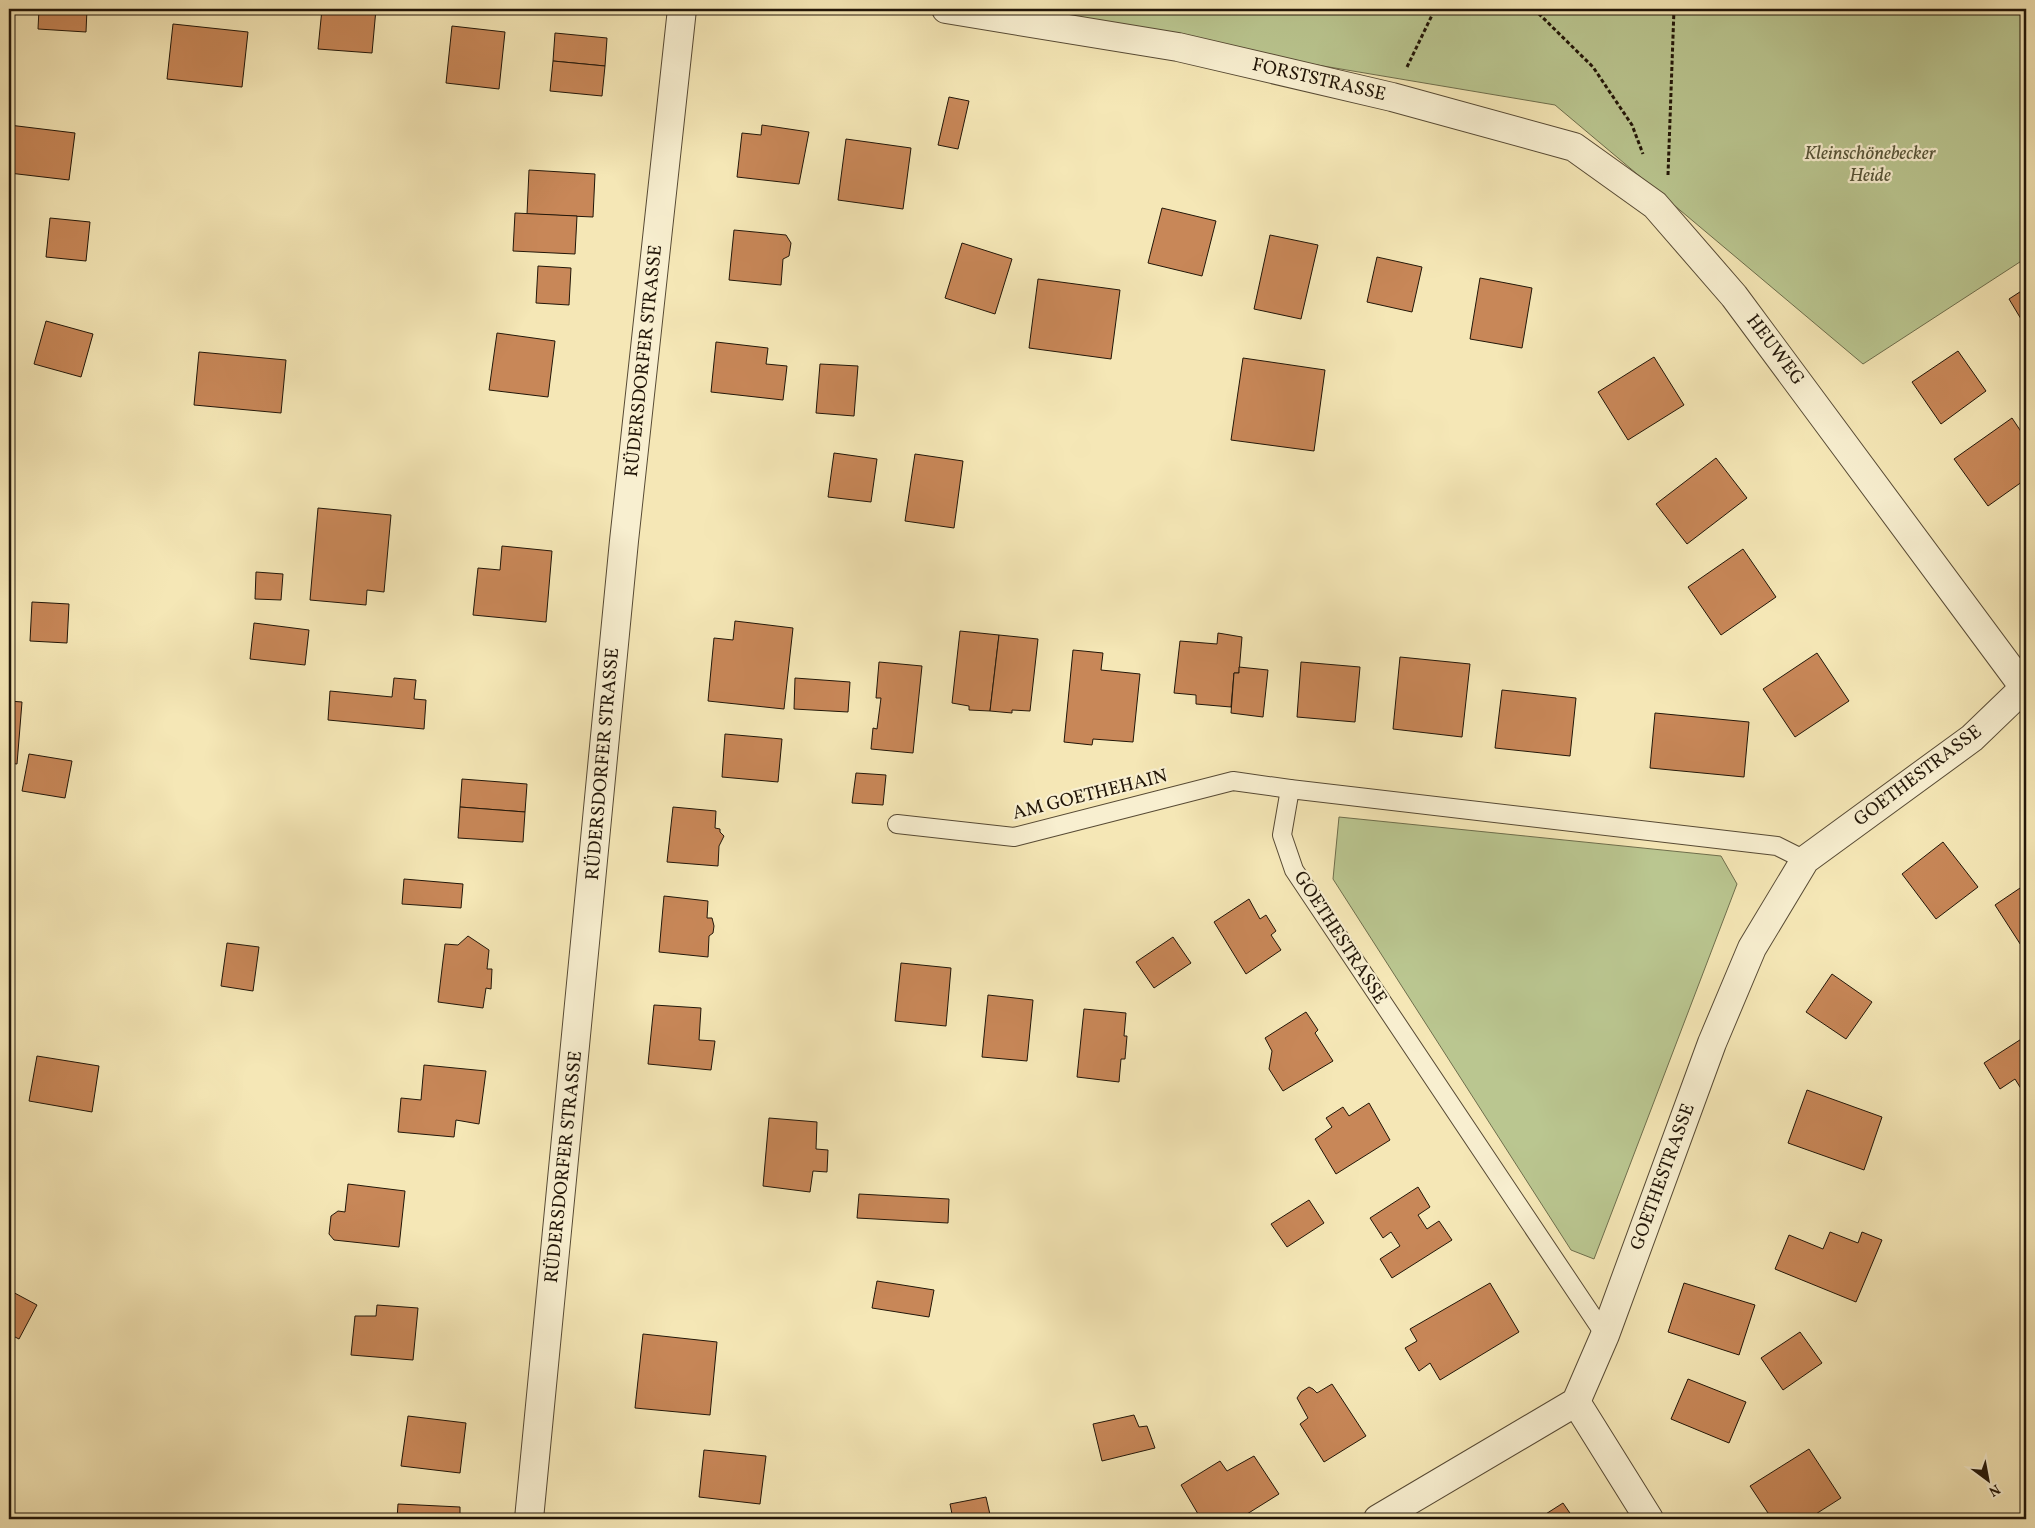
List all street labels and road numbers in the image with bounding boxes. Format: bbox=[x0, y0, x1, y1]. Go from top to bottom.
street label: FORSTSTRASSE bbox=[1249, 52, 1389, 108]
street label: RÜDERSDORFER STRASSE bbox=[619, 244, 669, 478]
street label: HEUWEG bbox=[1740, 309, 1810, 391]
street label: RÜDERSDORFER STRASSE bbox=[580, 647, 626, 881]
street label: GOETHESTRASSE bbox=[1849, 719, 1987, 833]
street label: AM GOETHEHAIN bbox=[1010, 763, 1170, 827]
street label: GOETHESTRASSE bbox=[1287, 866, 1393, 1010]
street label: RÜDERSDORFER STRASSE bbox=[539, 1050, 589, 1284]
street label: GOETHESTRASSE bbox=[1624, 1100, 1702, 1254]

